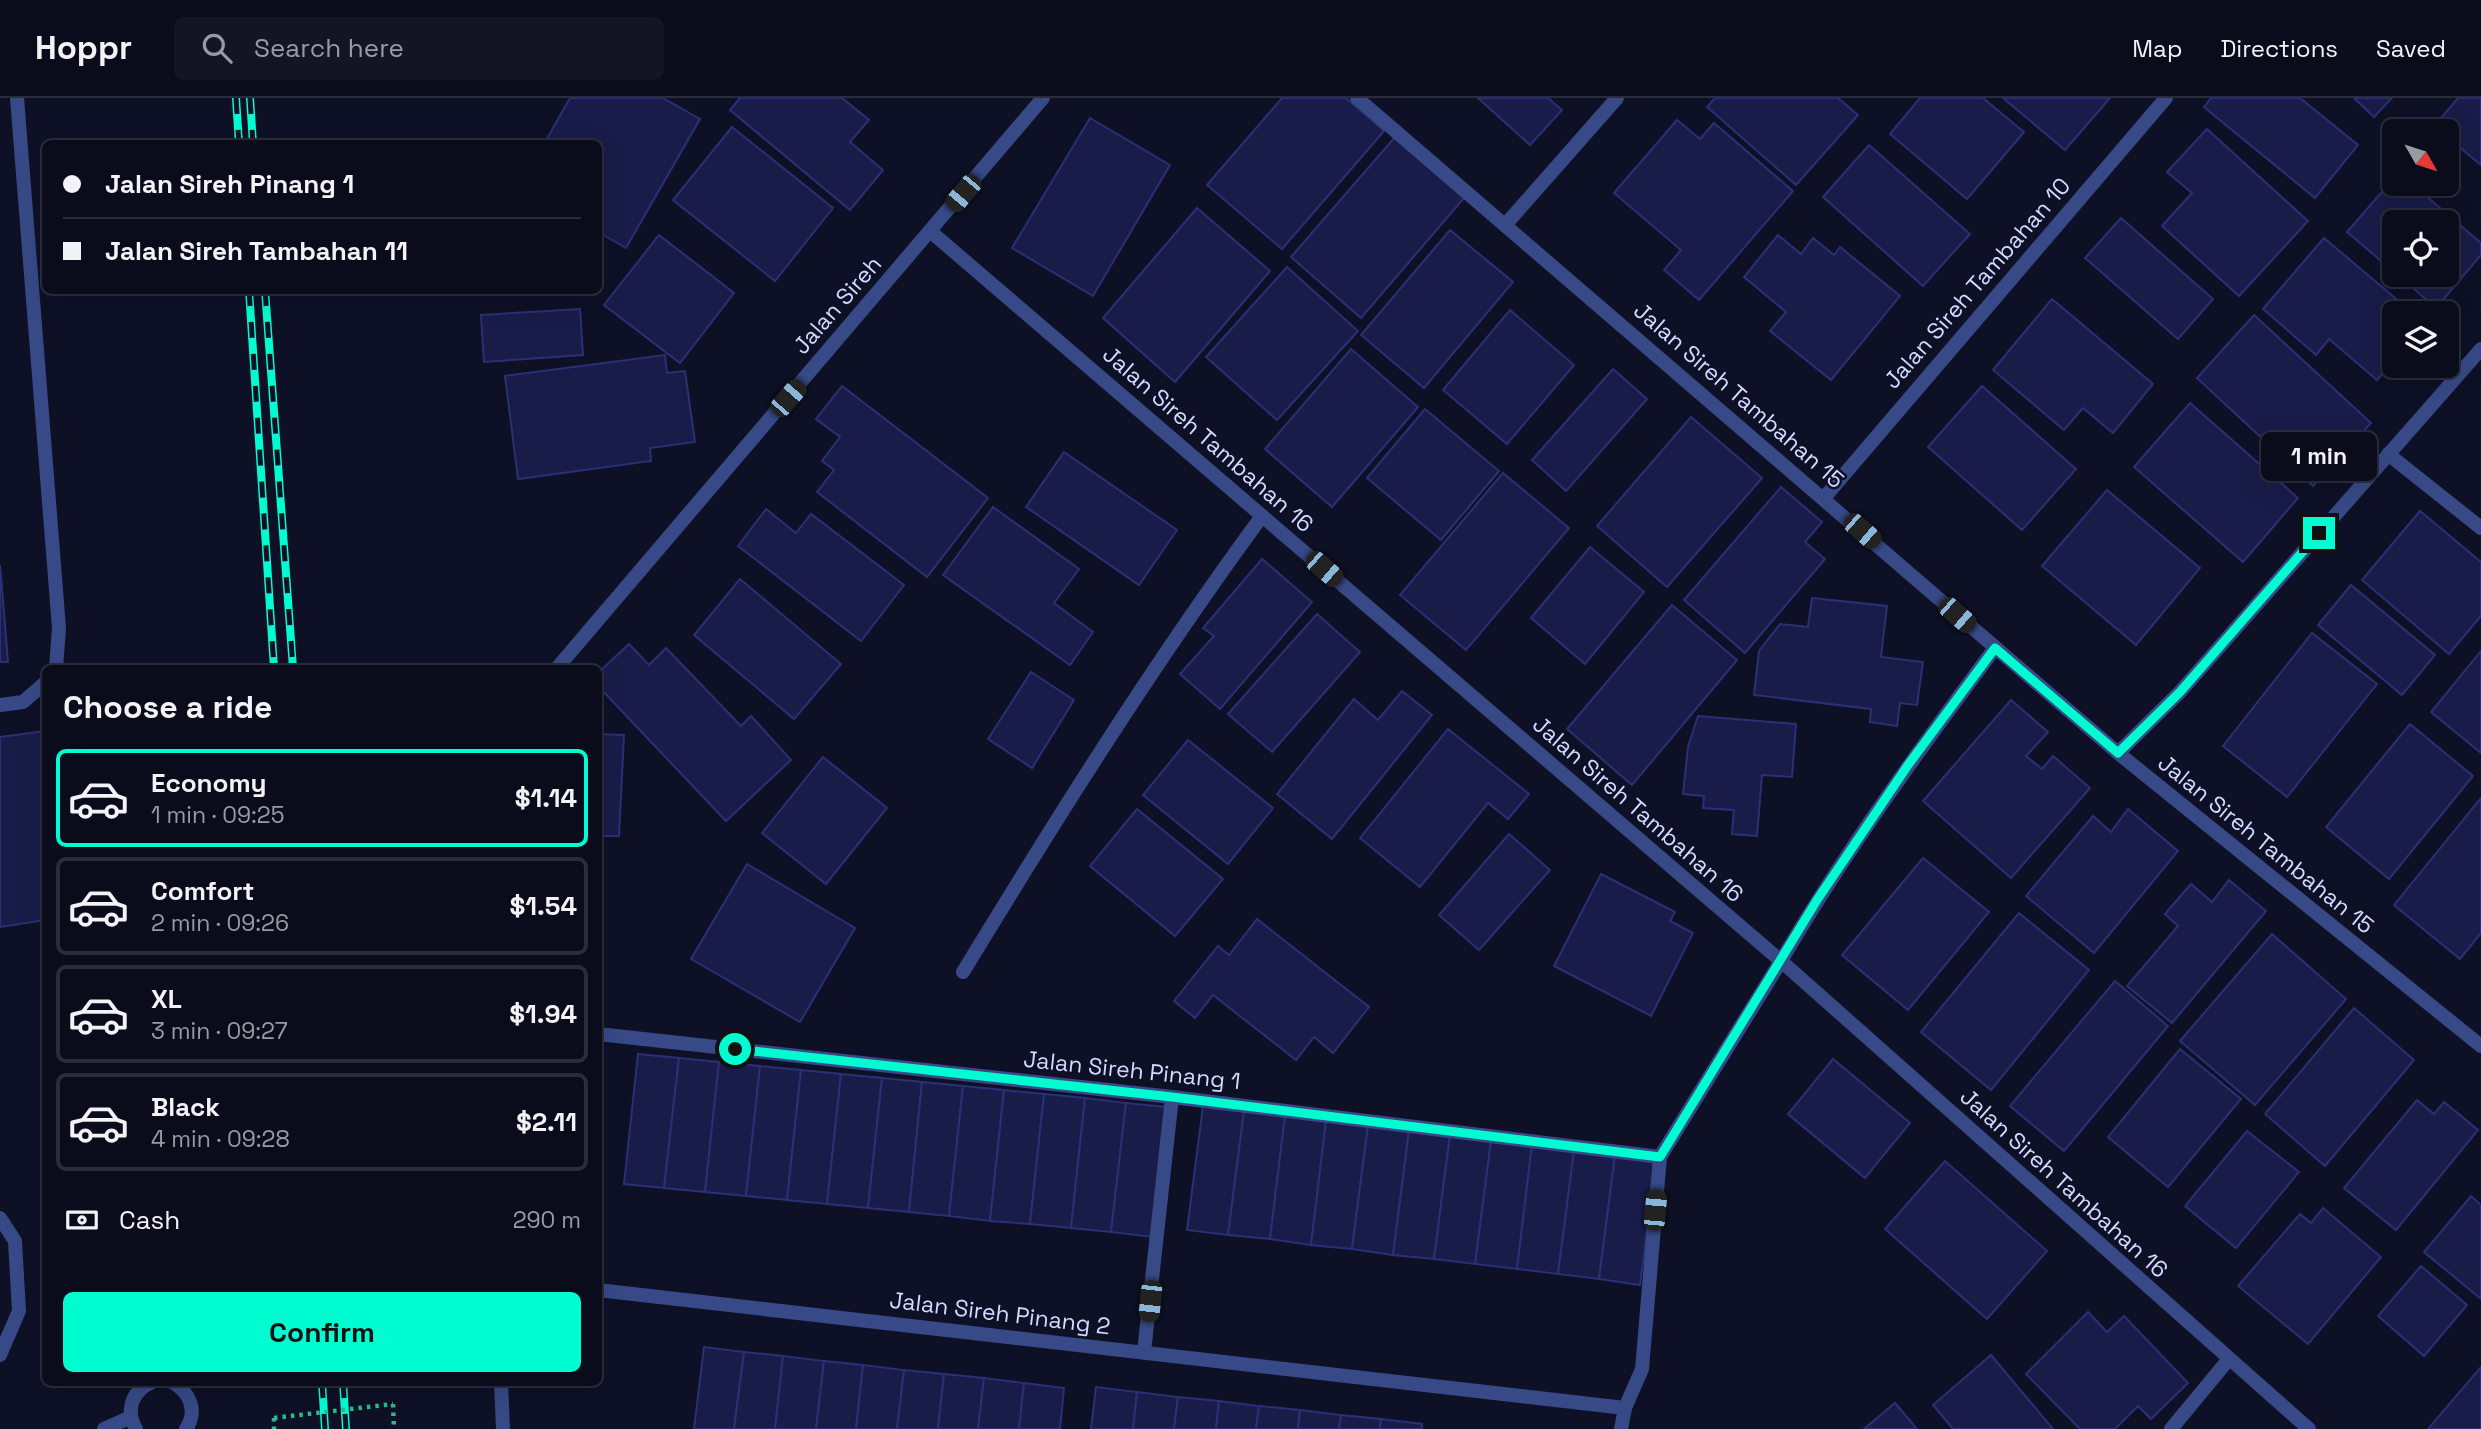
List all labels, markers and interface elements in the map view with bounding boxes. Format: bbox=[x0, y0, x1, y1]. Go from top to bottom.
search box bbox=[174, 17, 664, 80]
text: Hoppr bbox=[35, 27, 132, 69]
icon: search bbox=[198, 29, 236, 67]
text: Search here bbox=[254, 31, 404, 65]
text: Map bbox=[2132, 33, 2182, 64]
text: Directions bbox=[2220, 33, 2338, 64]
text: Saved bbox=[2376, 33, 2446, 64]
north arrow bbox=[2382, 119, 2459, 196]
map controls bbox=[2382, 119, 2459, 378]
text: Jalan Sireh Pinang 1 bbox=[105, 167, 354, 201]
car bbox=[942, 170, 985, 216]
street label: Jalan Sireh Tambahan 10 bbox=[1877, 171, 2077, 395]
button: locate bbox=[2382, 210, 2459, 287]
text: Jalan Sireh Tambahan 11 bbox=[105, 234, 408, 268]
street label: Jalan Sireh bbox=[786, 250, 888, 360]
street label: Jalan Sireh Tambahan 15 bbox=[1627, 295, 1851, 495]
button: layers bbox=[2382, 301, 2459, 378]
street label: Jalan Sireh Tambahan 16 bbox=[1096, 339, 1320, 539]
car bbox=[767, 375, 810, 421]
callout: 1 min bbox=[2261, 432, 2377, 480]
text: 1 min bbox=[2291, 441, 2347, 471]
car bbox=[1840, 509, 1885, 553]
route end bbox=[2303, 517, 2335, 549]
car bbox=[1302, 547, 1347, 591]
car bbox=[1935, 593, 1980, 637]
text: Choose a ride bbox=[63, 687, 273, 727]
street label: Jalan Sireh Tambahan 16 bbox=[1526, 709, 1750, 909]
street label: Jalan Sireh Tambahan 15 bbox=[2152, 748, 2380, 940]
text: Economy bbox=[151, 766, 267, 800]
icon: car bbox=[67, 767, 130, 830]
text: $1.14 bbox=[515, 781, 577, 815]
text: 1 min · 09:25 bbox=[151, 800, 284, 830]
text: Comfort bbox=[151, 874, 254, 908]
icon: car bbox=[67, 875, 130, 938]
text: $1.54 bbox=[510, 889, 577, 923]
text: 2 min · 09:26 bbox=[151, 908, 289, 938]
text: XL bbox=[151, 982, 182, 1016]
icon: car bbox=[67, 983, 130, 1046]
text: $1.94 bbox=[509, 997, 577, 1031]
text: 3 min · 09:27 bbox=[151, 1016, 288, 1046]
route start bbox=[719, 1033, 751, 1065]
street label: Jalan Sireh Pinang 1 bbox=[1022, 1044, 1242, 1096]
street label: Jalan Sireh Tambahan 16 bbox=[1954, 1082, 2174, 1284]
text: Black bbox=[151, 1090, 220, 1124]
icon: car bbox=[67, 1091, 130, 1154]
text: $2.11 bbox=[516, 1105, 577, 1139]
text: 4 min · 09:28 bbox=[151, 1124, 290, 1154]
car bbox=[1643, 1188, 1668, 1232]
icon: cash bbox=[63, 1201, 101, 1239]
text: Cash bbox=[119, 1203, 180, 1237]
text: 290 m bbox=[513, 1205, 581, 1235]
car bbox=[1138, 1279, 1163, 1323]
street label: Jalan Sireh Pinang 2 bbox=[888, 1285, 1112, 1341]
button: Confirm bbox=[63, 1292, 581, 1372]

